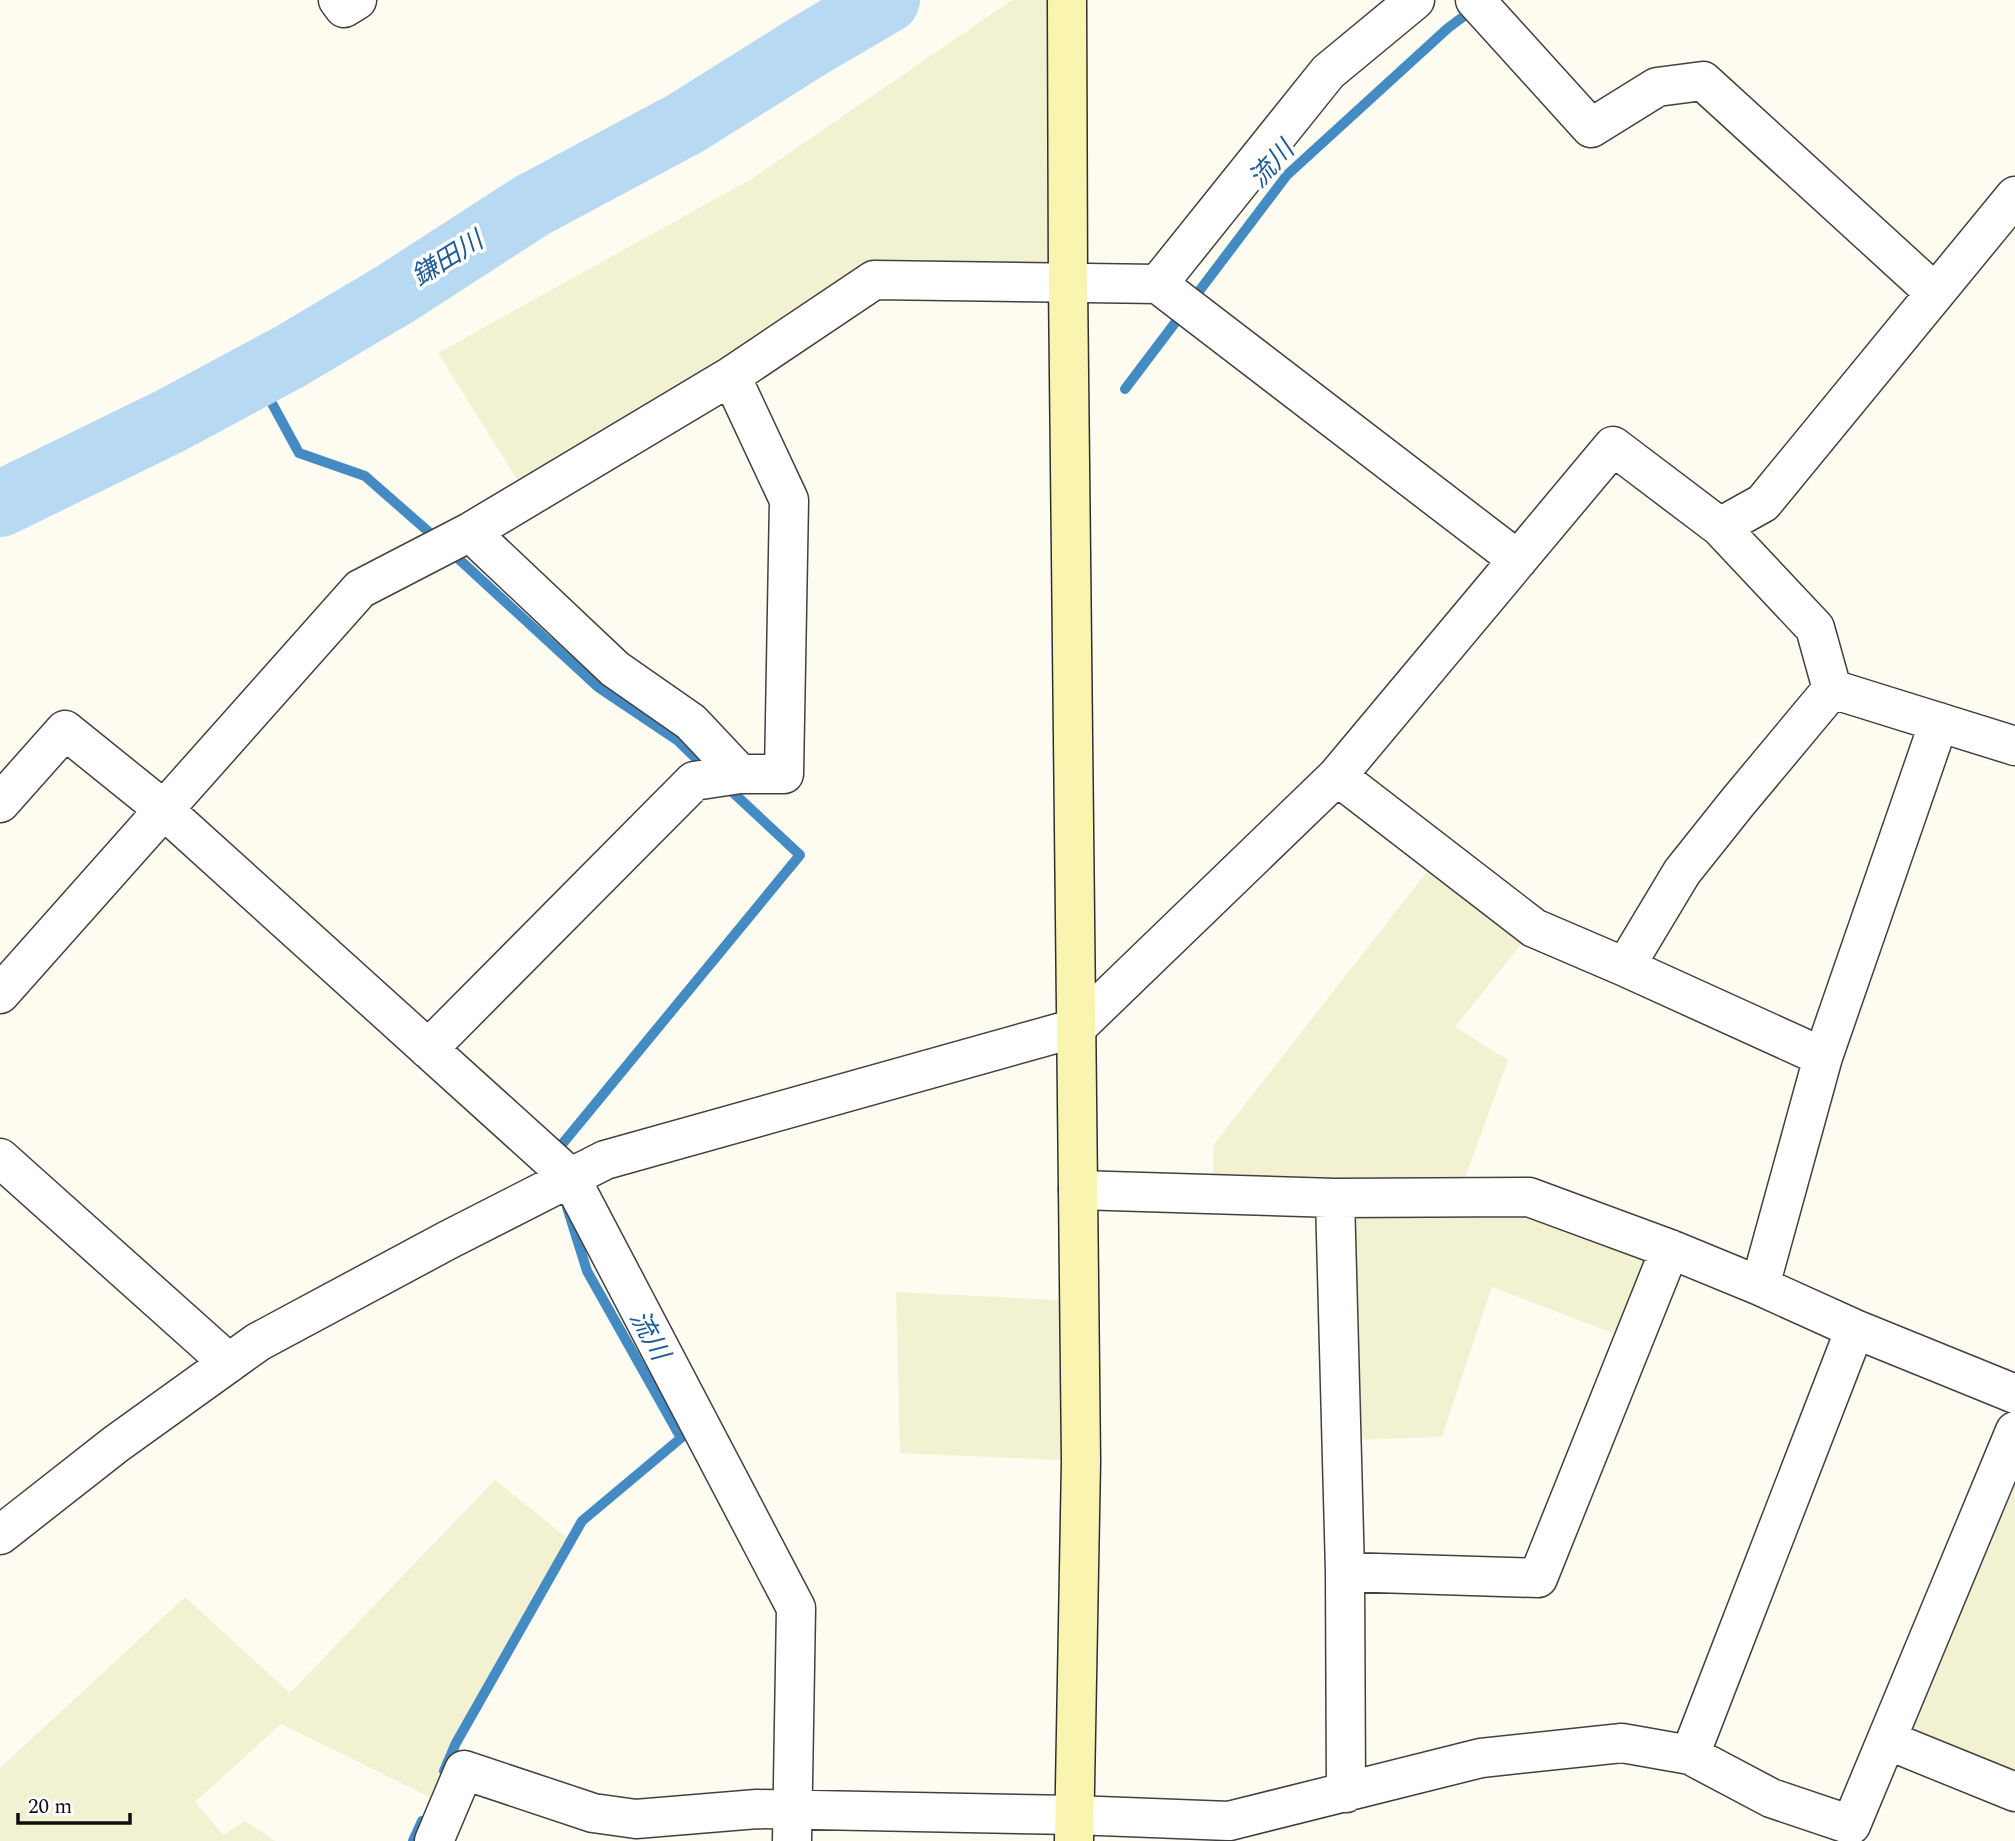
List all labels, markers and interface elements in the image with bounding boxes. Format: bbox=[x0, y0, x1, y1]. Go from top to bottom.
water label: 流川 bbox=[1239, 130, 1306, 197]
water label: 鎌田川 bbox=[404, 220, 494, 296]
water label: 流川 bbox=[619, 1303, 681, 1371]
scale bar bbox=[18, 1782, 130, 1826]
text: 20 m bbox=[28, 1791, 72, 1823]

